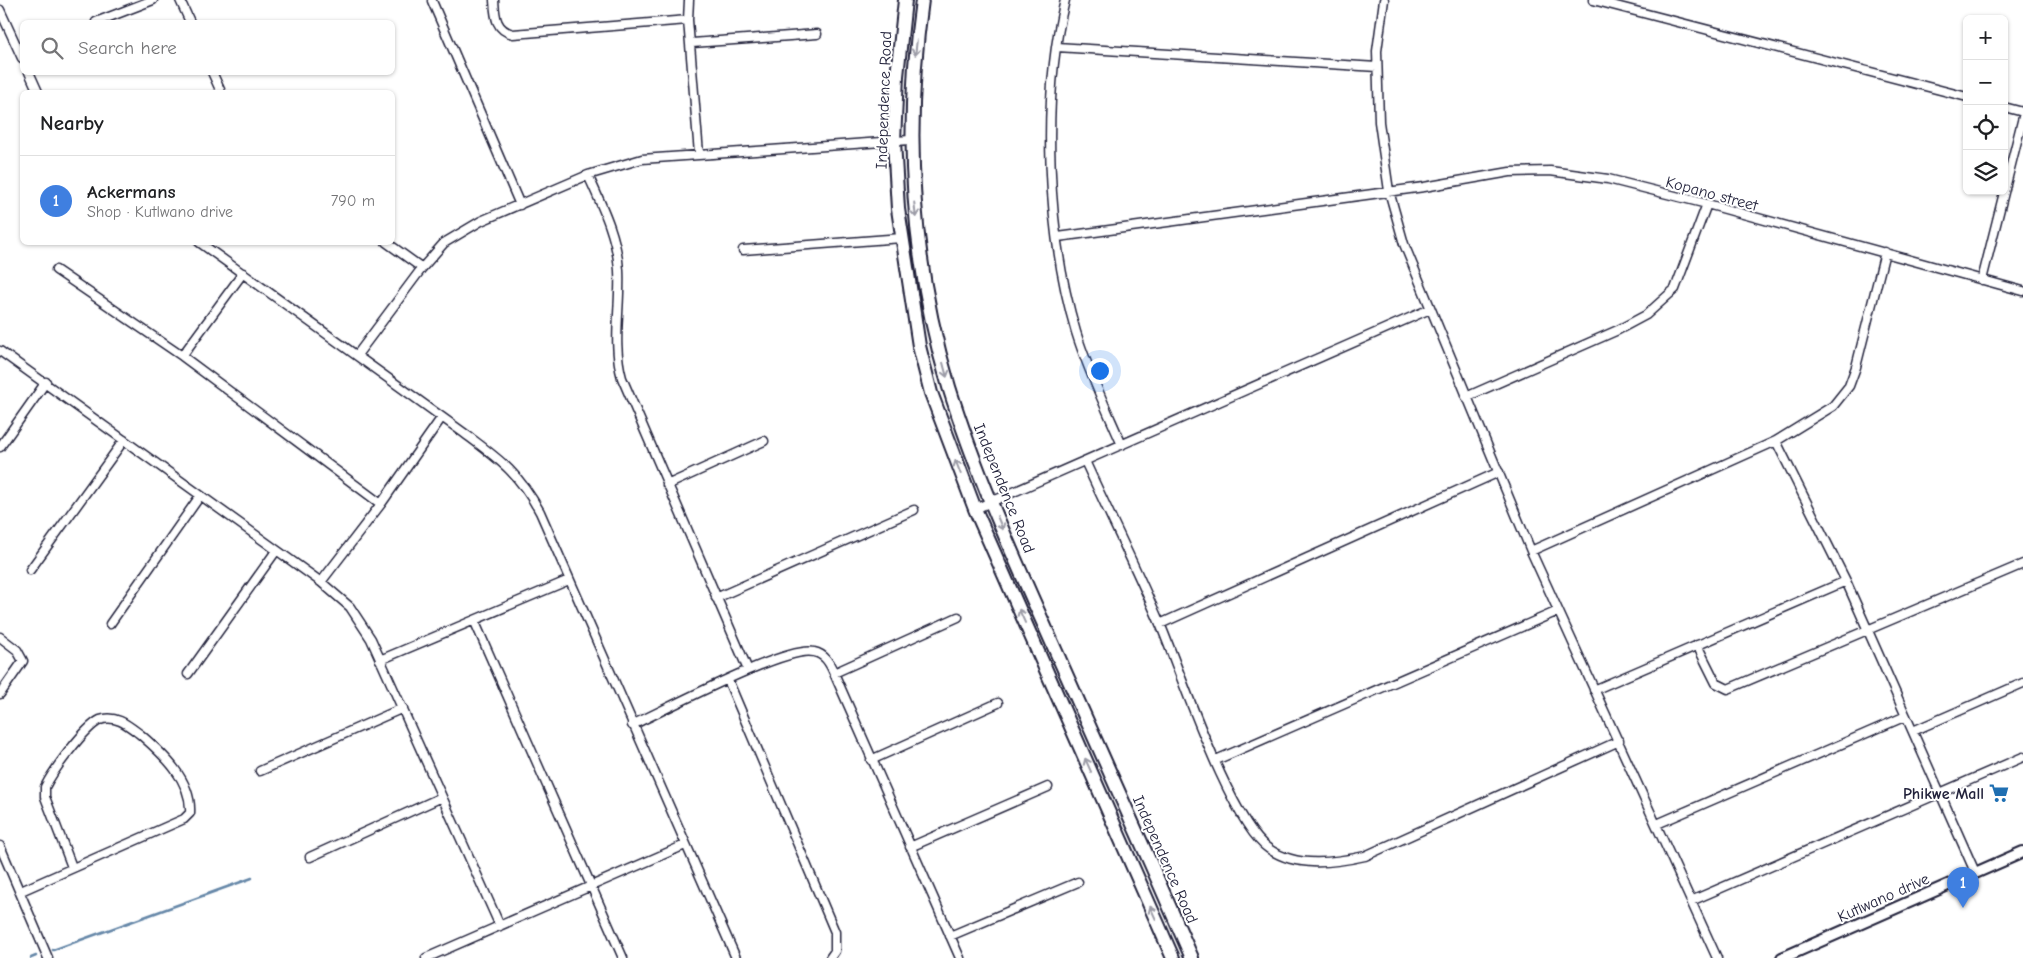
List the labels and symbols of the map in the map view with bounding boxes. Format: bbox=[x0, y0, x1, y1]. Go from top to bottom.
street label: Independence Road bbox=[873, 31, 895, 169]
one-way arrow bbox=[911, 40, 920, 56]
street label: Kopano street bbox=[1664, 173, 1760, 215]
one-way arrow bbox=[910, 202, 920, 218]
your location bbox=[1087, 358, 1113, 384]
one-way arrow bbox=[940, 362, 950, 378]
street label: Independence Road bbox=[970, 421, 1038, 556]
one-way arrow bbox=[953, 460, 962, 475]
one-way arrow bbox=[995, 515, 1005, 530]
one-way arrow bbox=[1016, 609, 1026, 624]
one-way arrow bbox=[1082, 758, 1092, 773]
supermarket icon: Phikwe Mall bbox=[1988, 782, 2010, 804]
place label: Phikwe Mall bbox=[1903, 785, 1984, 803]
street label: Independence Road bbox=[1129, 793, 1201, 926]
pin: 1 bbox=[1947, 867, 1979, 908]
street label: Kutlwano drive bbox=[1835, 870, 1932, 926]
one-way arrow bbox=[1148, 906, 1158, 921]

